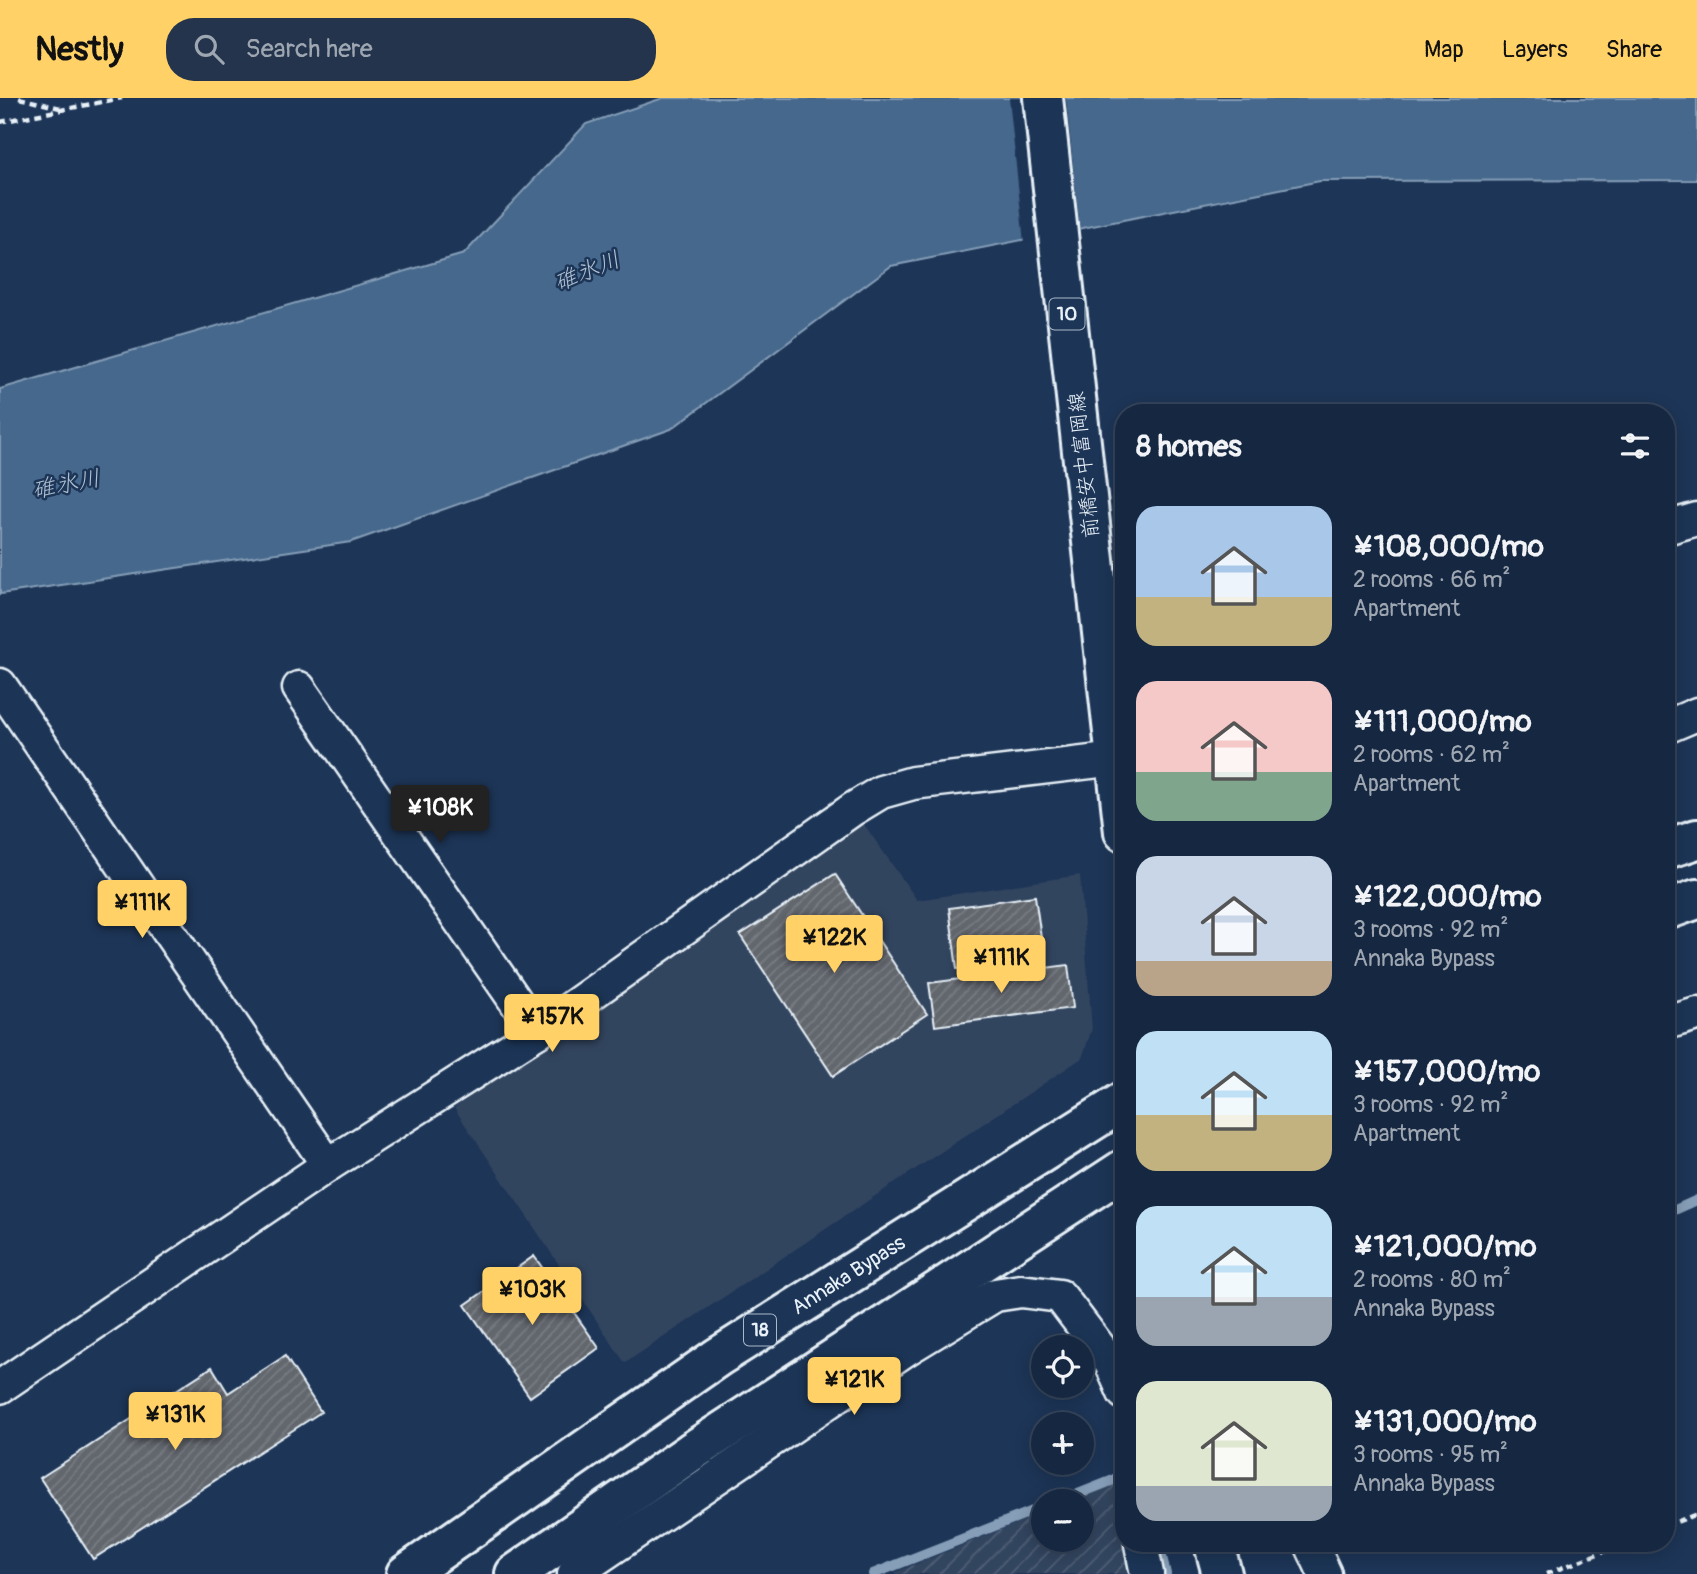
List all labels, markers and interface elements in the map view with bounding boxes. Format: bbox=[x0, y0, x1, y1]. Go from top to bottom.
search box bbox=[166, 18, 656, 81]
text: Nestly bbox=[35, 29, 124, 70]
icon: search bbox=[190, 30, 228, 68]
text: Search here bbox=[246, 33, 373, 65]
text: Map bbox=[1424, 35, 1464, 64]
text: Layers bbox=[1502, 35, 1568, 64]
text: Share bbox=[1606, 35, 1662, 64]
water label: 碓氷川 bbox=[550, 245, 624, 297]
road number: 10 bbox=[1050, 298, 1084, 330]
street label: 前橋安中富岡線 bbox=[1063, 390, 1105, 540]
icon: filters bbox=[1616, 427, 1654, 465]
text: 8 homes bbox=[1136, 428, 1242, 465]
water label: 碓氷川 bbox=[29, 463, 103, 505]
text: ¥108,000/mo bbox=[1353, 528, 1544, 565]
icon: home bbox=[1192, 534, 1276, 618]
text: 2 rooms · 66 m² bbox=[1353, 565, 1510, 594]
text: Apartment bbox=[1353, 594, 1460, 623]
text: ¥111,000/mo bbox=[1353, 703, 1532, 740]
icon: home bbox=[1192, 709, 1276, 793]
text: 2 rooms · 62 m² bbox=[1353, 740, 1510, 769]
text: Apartment bbox=[1353, 769, 1460, 798]
pin: ¥108K bbox=[391, 786, 489, 845]
text: ¥108K bbox=[407, 793, 473, 822]
text: ¥122,000/mo bbox=[1353, 878, 1542, 915]
pin: ¥111K bbox=[93, 880, 191, 940]
icon: home bbox=[1192, 884, 1276, 968]
text: ¥111K bbox=[114, 888, 170, 917]
text: 3 rooms · 92 m² bbox=[1353, 915, 1508, 944]
pin: ¥122K bbox=[785, 916, 883, 975]
text: ¥122K bbox=[802, 923, 866, 952]
pin: ¥111K bbox=[952, 936, 1050, 995]
text: ¥111K bbox=[973, 943, 1029, 972]
text: Annaka Bypass bbox=[1353, 944, 1495, 973]
pin: ¥157K bbox=[503, 995, 601, 1054]
text: ¥157K bbox=[520, 1002, 584, 1031]
text: ¥157,000/mo bbox=[1353, 1053, 1540, 1090]
icon: home bbox=[1192, 1059, 1276, 1143]
text: 3 rooms · 92 m² bbox=[1353, 1090, 1508, 1119]
text: Apartment bbox=[1353, 1119, 1460, 1148]
text: ¥121,000/mo bbox=[1353, 1228, 1537, 1265]
street label: Annaka Bypass bbox=[786, 1229, 911, 1321]
icon: home bbox=[1192, 1234, 1276, 1318]
text: 2 rooms · 80 m² bbox=[1353, 1265, 1511, 1294]
pin: ¥103K bbox=[483, 1268, 581, 1327]
text: ¥103K bbox=[498, 1275, 566, 1304]
text: Annaka Bypass bbox=[1353, 1294, 1495, 1323]
road number: 18 bbox=[744, 1314, 776, 1346]
map controls bbox=[1031, 1335, 1094, 1552]
button: locate bbox=[1031, 1335, 1094, 1398]
pin: ¥121K bbox=[805, 1358, 903, 1417]
text: ¥121K bbox=[824, 1365, 884, 1394]
pin: ¥131K bbox=[126, 1392, 224, 1452]
text: ¥131K bbox=[145, 1400, 205, 1429]
text: ¥131,000/mo bbox=[1353, 1403, 1537, 1440]
icon: home bbox=[1192, 1409, 1276, 1493]
button: + bbox=[1031, 1412, 1094, 1475]
text: 3 rooms · 95 m² bbox=[1353, 1440, 1508, 1469]
text: Annaka Bypass bbox=[1353, 1469, 1495, 1498]
button: − bbox=[1031, 1489, 1094, 1552]

